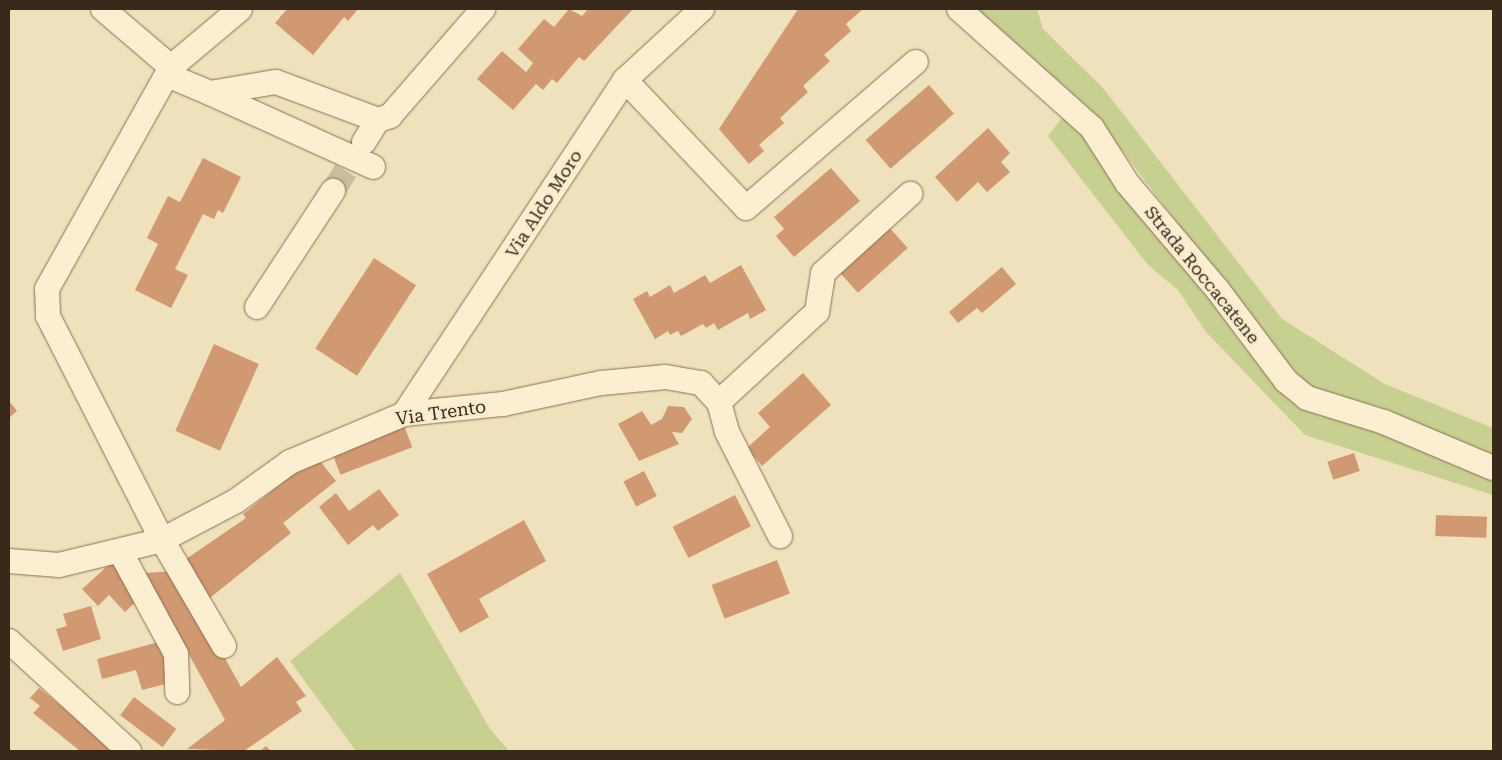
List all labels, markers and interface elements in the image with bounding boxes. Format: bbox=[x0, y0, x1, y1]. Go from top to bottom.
street label: Via Aldo Moro bbox=[501, 146, 587, 262]
street label: Strada Roccacatene bbox=[1140, 202, 1264, 348]
street label: Via Trento bbox=[395, 396, 487, 430]

